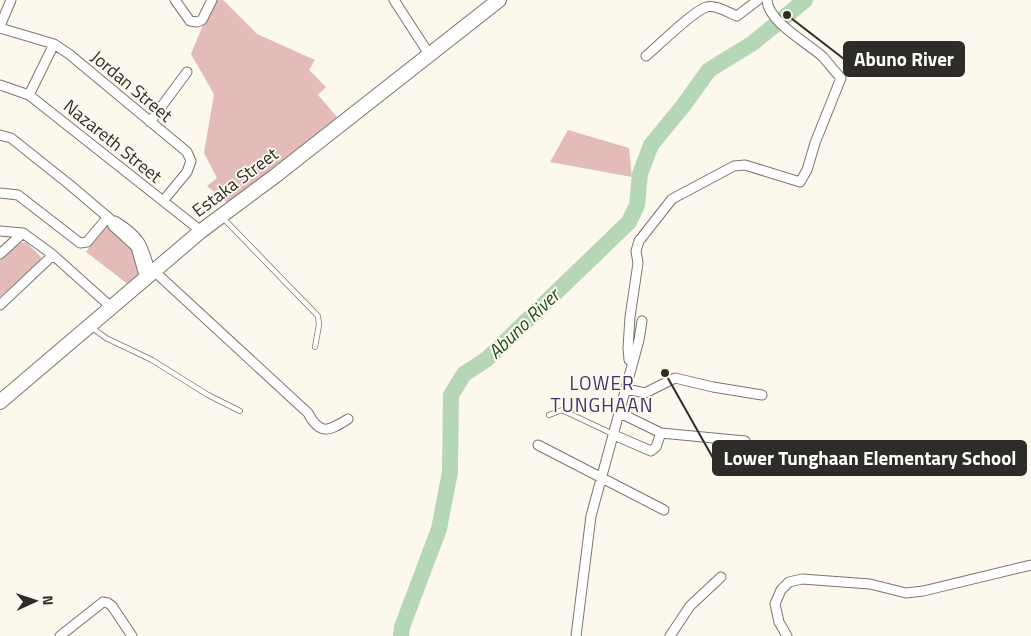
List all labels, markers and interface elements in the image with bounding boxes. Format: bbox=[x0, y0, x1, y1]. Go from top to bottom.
callout: Abuno River bbox=[844, 42, 964, 76]
street label: Jordan Street bbox=[85, 44, 179, 129]
text: Abuno River bbox=[854, 44, 954, 73]
street label: Nazareth Street bbox=[58, 93, 169, 190]
street label: Estaka Street bbox=[186, 140, 284, 223]
water label: Abuno River bbox=[480, 280, 567, 365]
district label: LOWER TUNGHAAN bbox=[550, 368, 654, 419]
callout: Lower Tunghaan Elementary School bbox=[713, 441, 1026, 475]
text: Lower Tunghaan Elementary School bbox=[724, 443, 1016, 472]
north arrow bbox=[10, 576, 60, 626]
text: N bbox=[38, 595, 59, 606]

